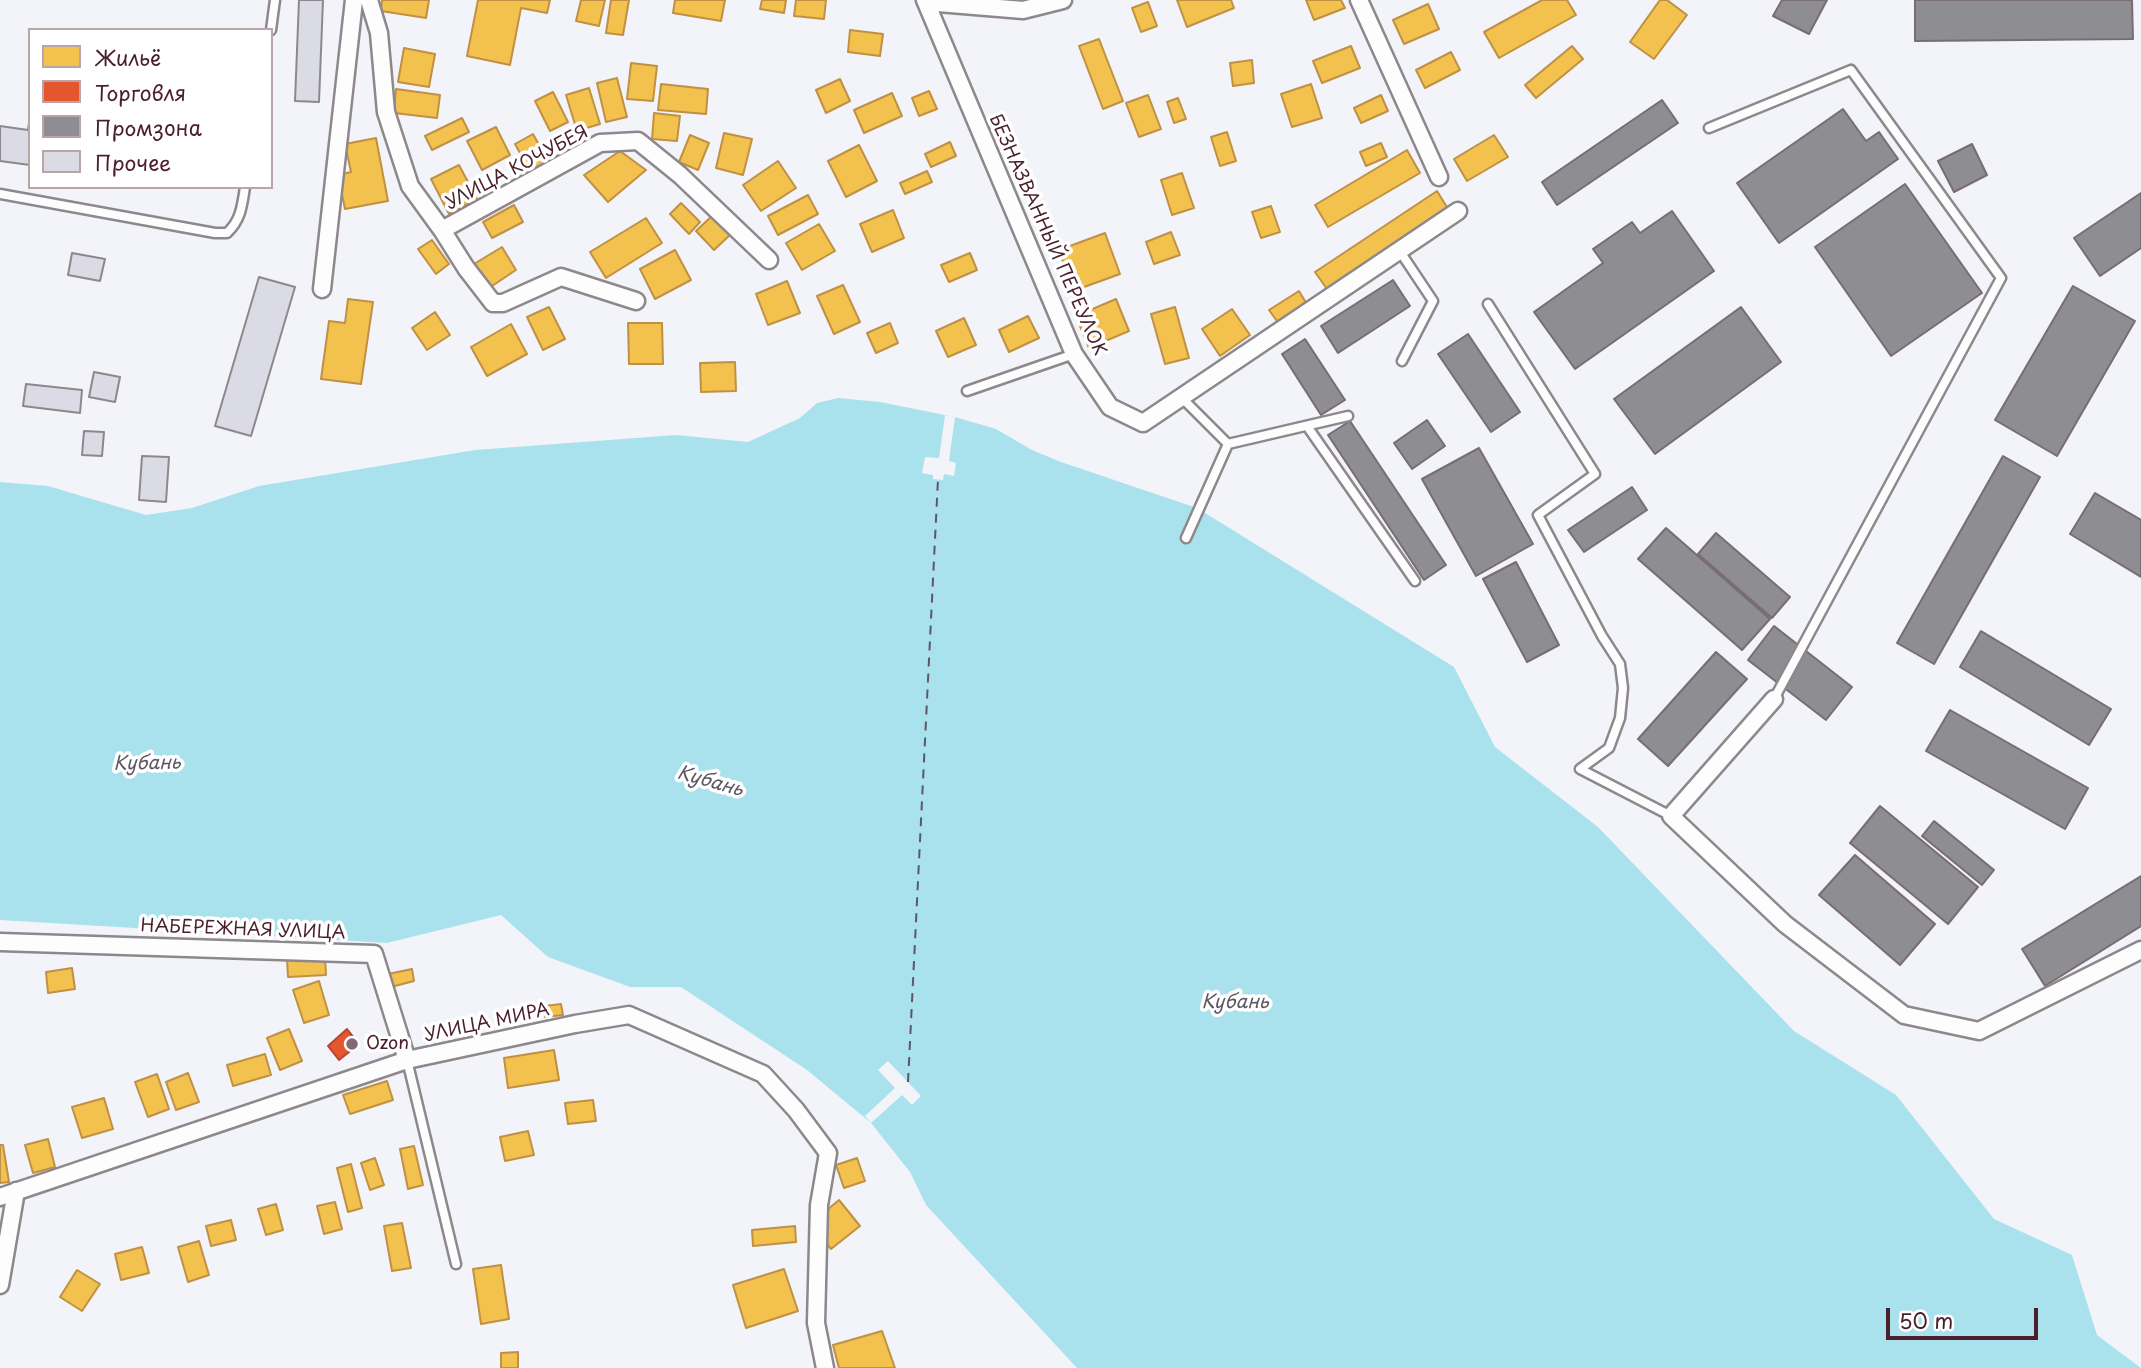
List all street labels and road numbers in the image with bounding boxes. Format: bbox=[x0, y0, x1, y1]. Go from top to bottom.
street label: БЕЗНАЗВАННЫЙ ПЕРЕУЛОК bbox=[984, 111, 1110, 359]
street label: УЛИЦА КОЧУБЕЯ bbox=[442, 121, 592, 215]
street label: НАБЕРЕЖНАЯ УЛИЦА bbox=[140, 916, 346, 944]
street label: УЛИЦА МИРА bbox=[422, 999, 552, 1047]

